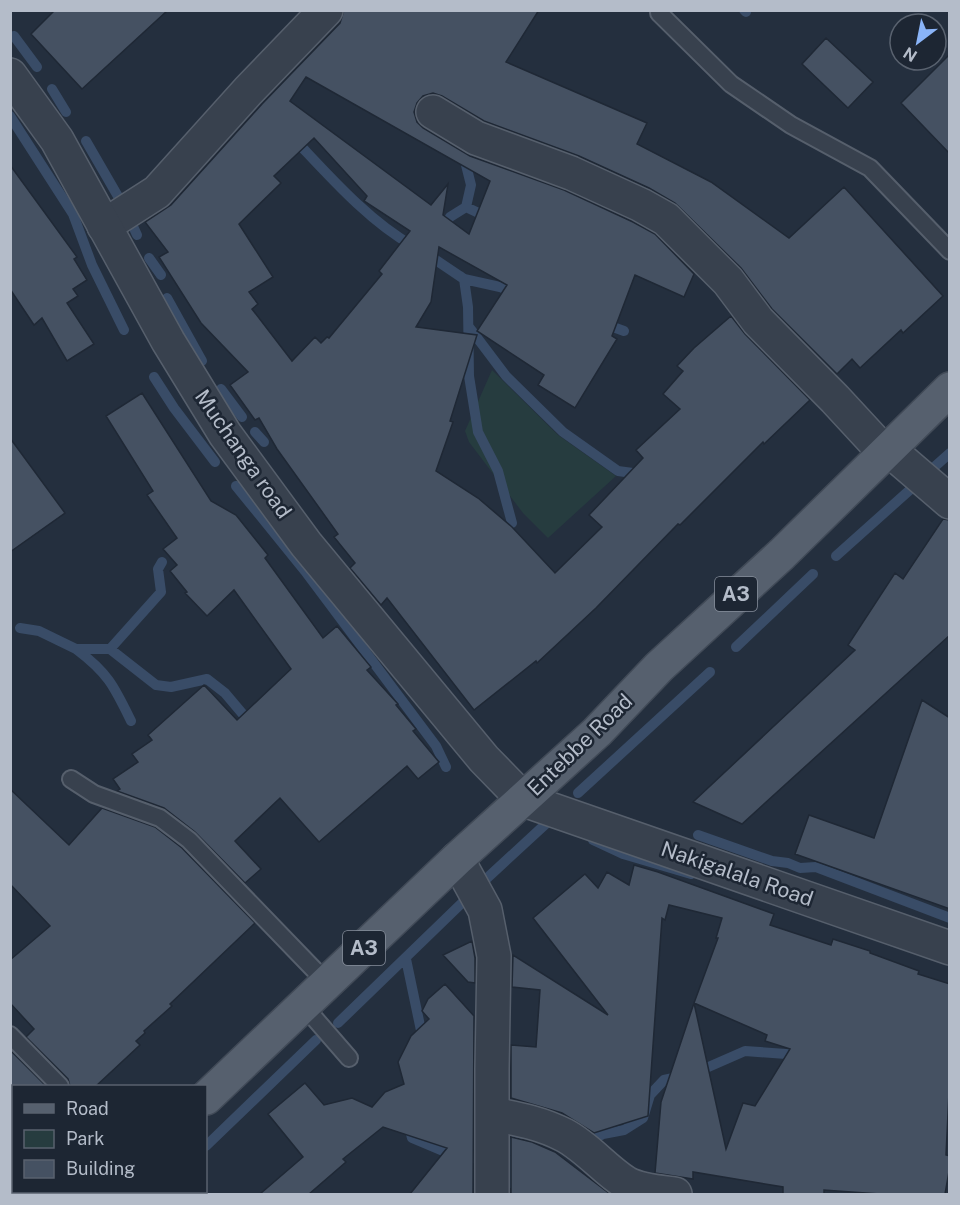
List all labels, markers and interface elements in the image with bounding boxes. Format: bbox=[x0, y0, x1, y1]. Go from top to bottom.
north arrow bbox=[888, 12, 948, 72]
text: N bbox=[900, 43, 921, 66]
street label: Muchanga road bbox=[190, 385, 297, 523]
road number: A3 bbox=[715, 577, 757, 611]
street label: Entebbe Road bbox=[522, 688, 637, 801]
street label: Nakigalala Road bbox=[658, 836, 817, 911]
road number: A3 bbox=[343, 931, 385, 965]
legend bbox=[12, 1085, 207, 1193]
text: Road bbox=[66, 1098, 109, 1119]
text: Park bbox=[66, 1128, 104, 1149]
text: Building bbox=[66, 1158, 135, 1179]

